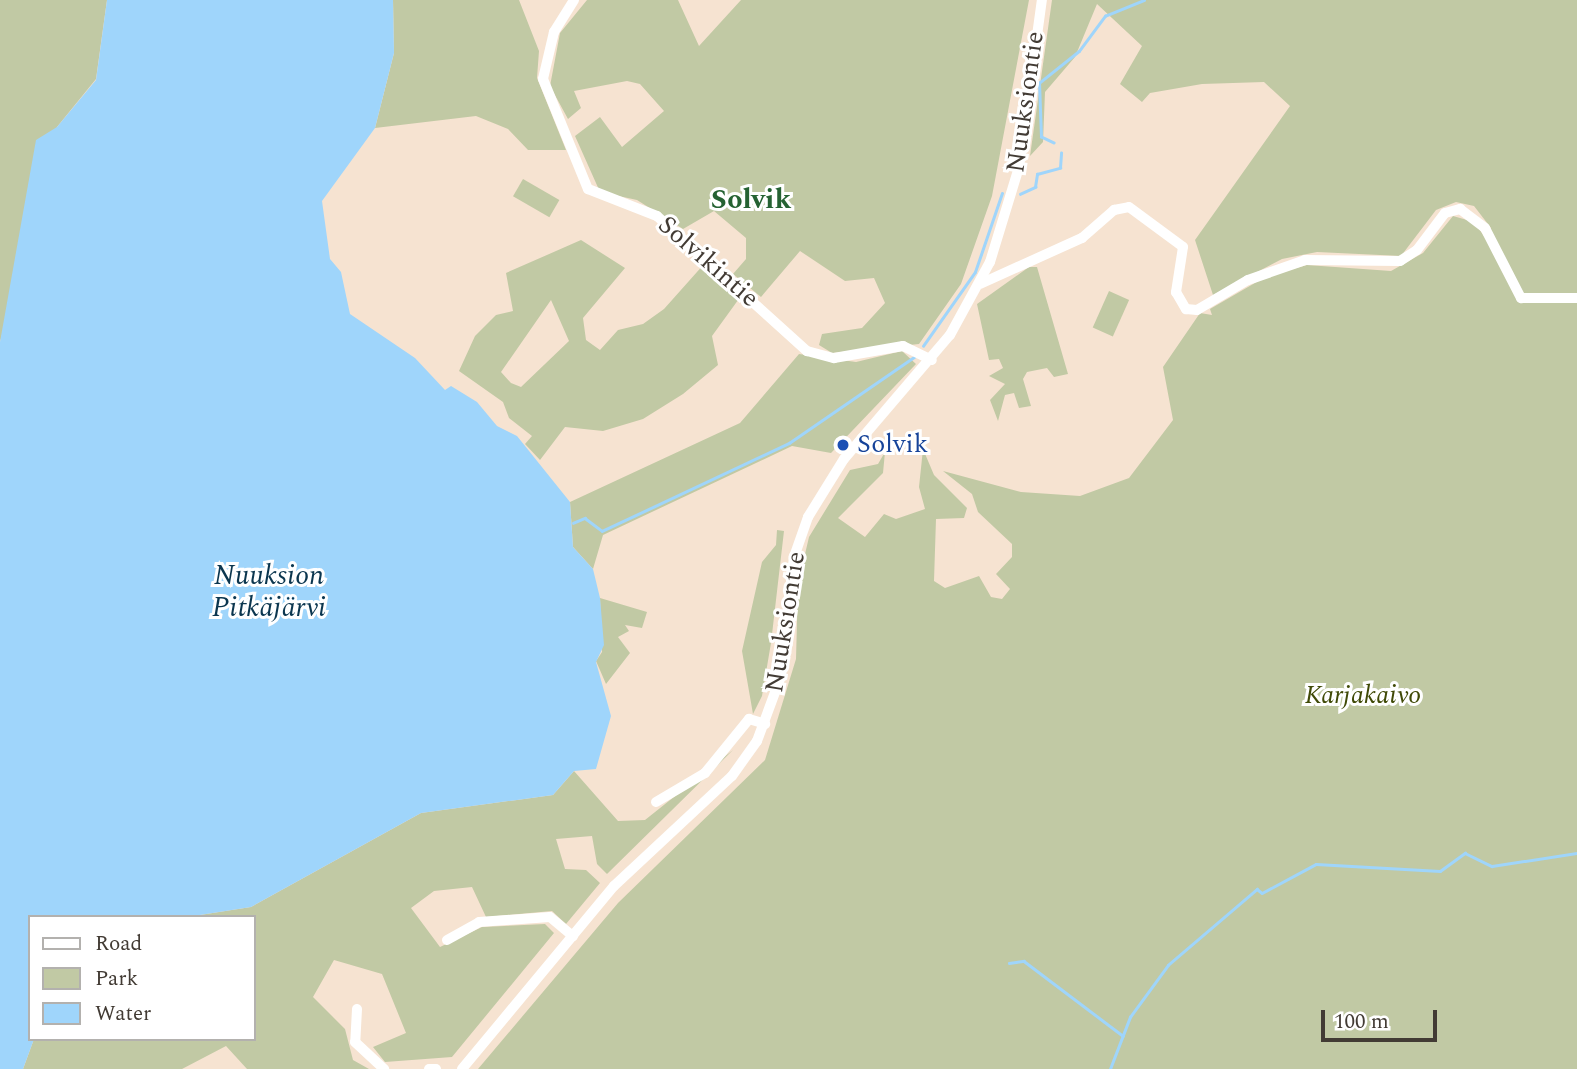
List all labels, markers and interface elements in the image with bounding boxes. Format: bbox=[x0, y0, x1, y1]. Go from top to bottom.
street label: Nuuksiontie bbox=[1001, 29, 1051, 175]
district label: Solvik bbox=[711, 183, 791, 217]
street label: Solvikintie bbox=[651, 210, 765, 314]
place label: Solvik bbox=[857, 429, 928, 461]
marker: Solvik bbox=[835, 437, 851, 453]
street label: Nuuksiontie bbox=[759, 549, 813, 695]
water label: Nuuksion Pitkäjärvi bbox=[212, 559, 326, 625]
park label: Karjakaivo bbox=[1305, 680, 1421, 712]
legend bbox=[28, 915, 256, 1041]
text: Road bbox=[95, 928, 142, 960]
text: Park bbox=[95, 963, 138, 995]
scale bar bbox=[1325, 996, 1440, 1040]
text: Water bbox=[95, 998, 151, 1030]
text: 100 m bbox=[1334, 1006, 1389, 1038]

